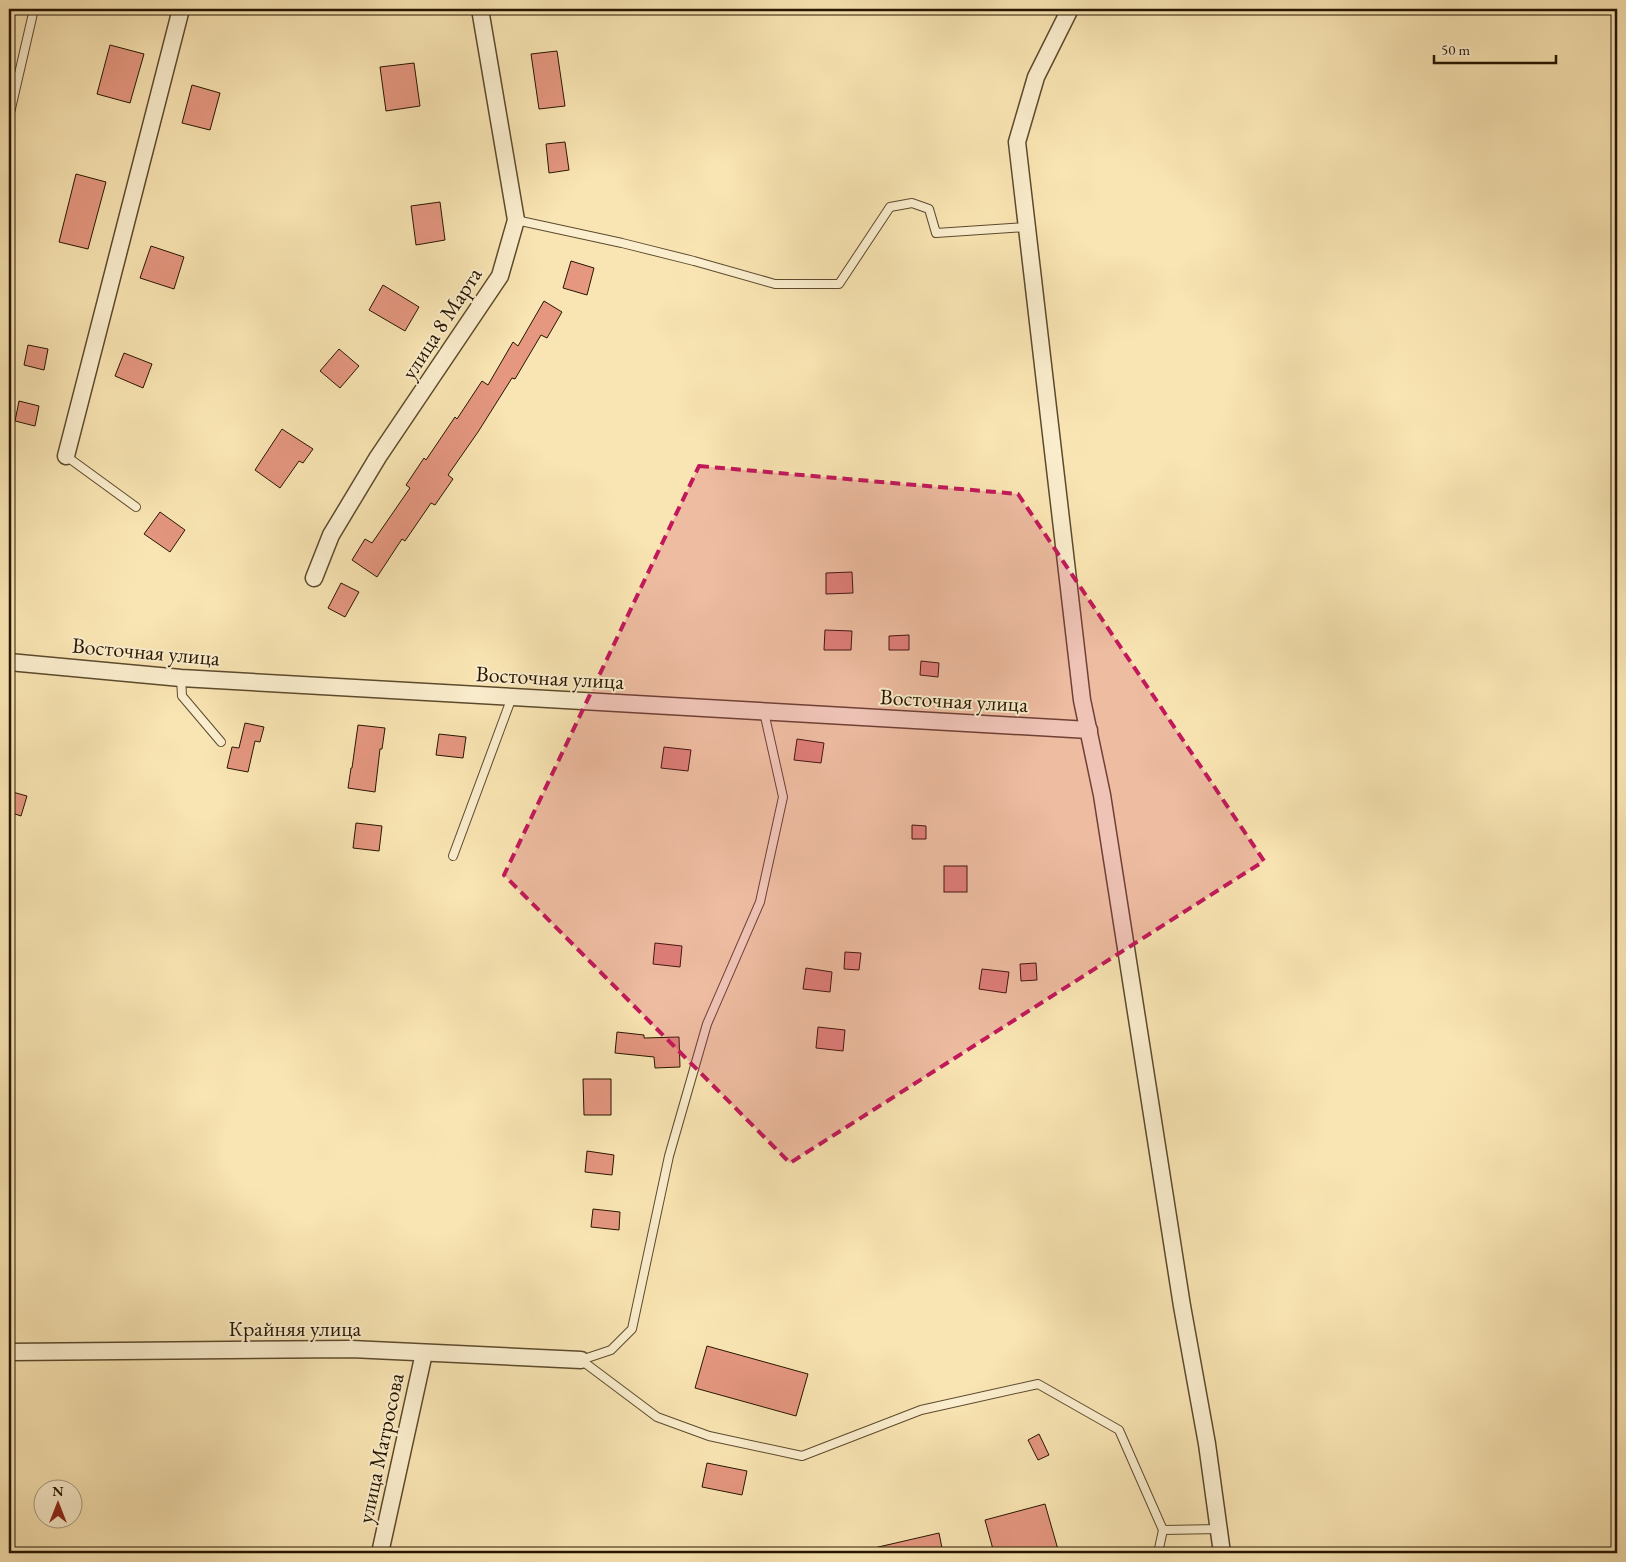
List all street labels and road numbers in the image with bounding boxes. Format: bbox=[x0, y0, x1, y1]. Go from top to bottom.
street label: улица 8 Марта bbox=[394, 261, 489, 385]
street label: Восточная улица bbox=[71, 631, 221, 672]
street label: Восточная улица bbox=[475, 659, 625, 696]
street label: Восточная улица bbox=[879, 682, 1029, 719]
street label: Крайняя улица bbox=[229, 1314, 362, 1343]
street label: улица Матросова bbox=[350, 1370, 411, 1526]

